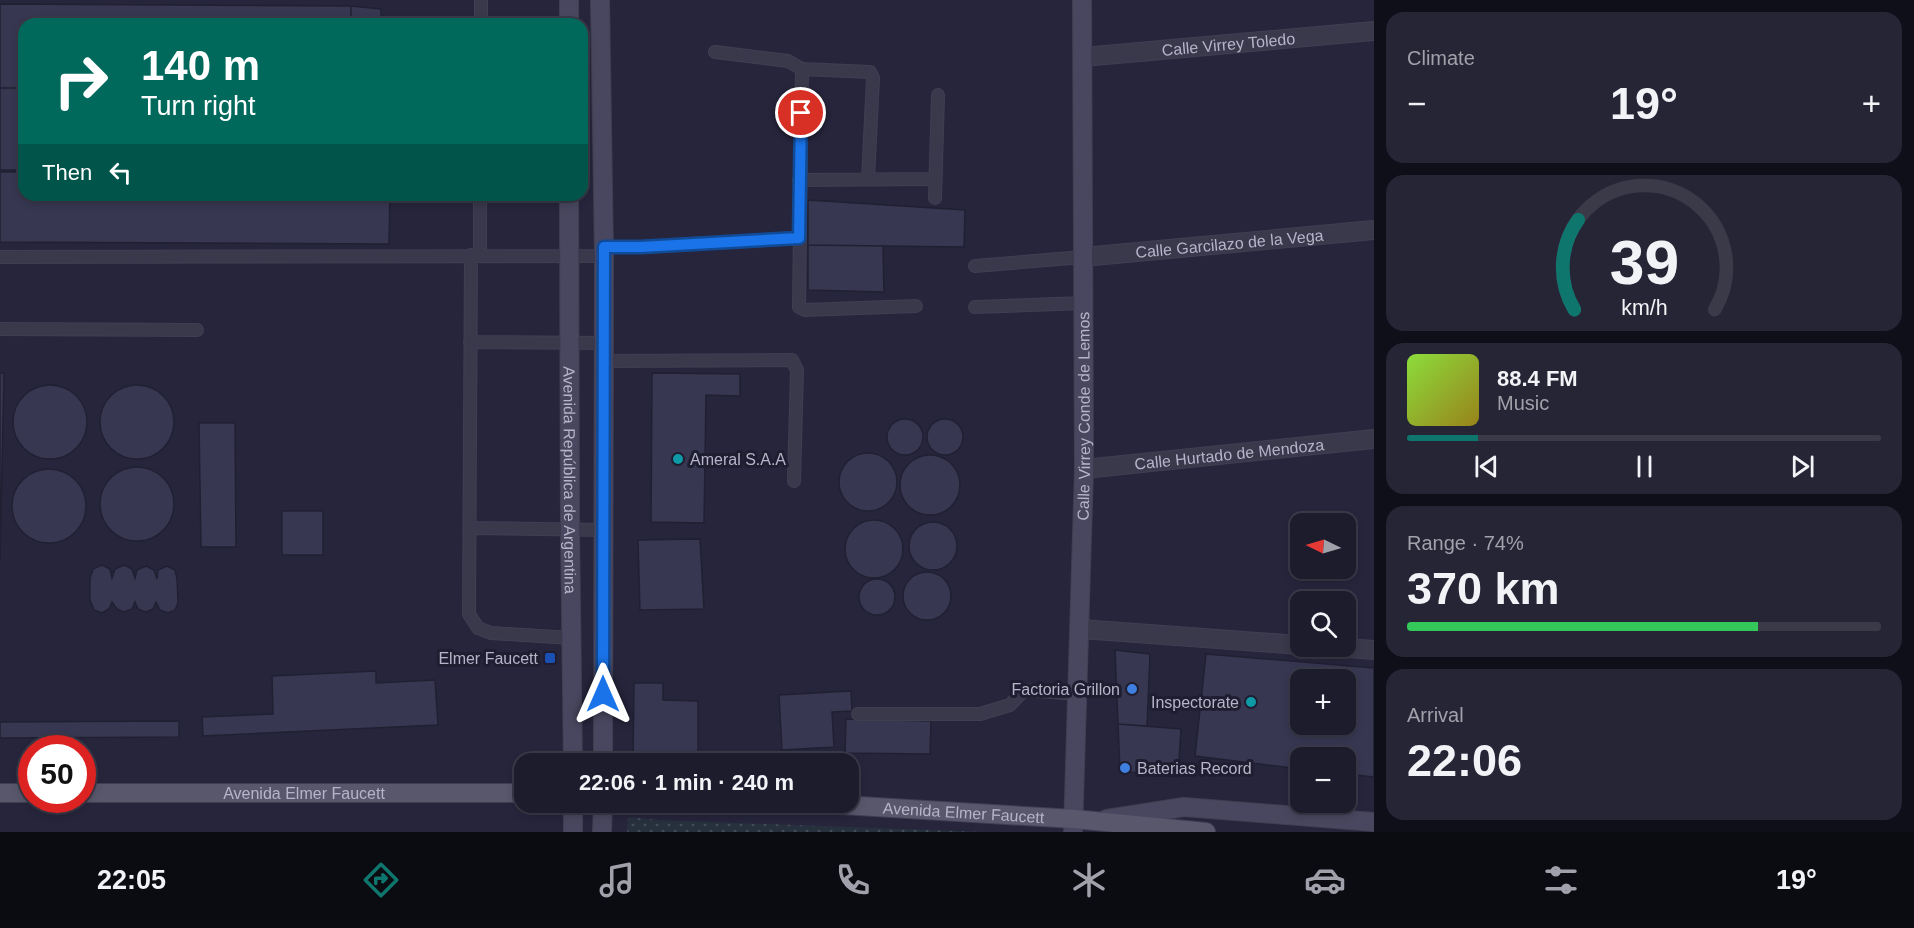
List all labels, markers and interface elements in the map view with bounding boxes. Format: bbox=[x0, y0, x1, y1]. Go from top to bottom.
street label: Calle Virrey Toledo bbox=[1161, 30, 1296, 58]
icon: right bbox=[42, 42, 120, 120]
text: 140 m bbox=[141, 42, 260, 89]
text: Climate bbox=[1407, 47, 1475, 69]
text: 19° bbox=[1610, 78, 1678, 129]
text: − bbox=[1407, 85, 1426, 122]
text: + bbox=[1862, 85, 1881, 122]
pin bbox=[775, 87, 826, 138]
text: Turn right bbox=[141, 91, 256, 121]
icon: arrive bbox=[784, 96, 817, 129]
icon: left bbox=[104, 156, 137, 189]
text: Then bbox=[42, 160, 92, 185]
street label: Calle Garcilazo de la Vega bbox=[1135, 226, 1324, 261]
text: 39 bbox=[1609, 228, 1679, 297]
text: km/h bbox=[1621, 296, 1667, 320]
street label: Calle Virrey Conde de Lemos bbox=[1074, 312, 1093, 521]
street label: Avenida República de Argentina bbox=[561, 366, 579, 594]
text: 88.4 FM bbox=[1497, 366, 1578, 391]
text: Music bbox=[1497, 392, 1549, 414]
street label: Calle Hurtado de Mendoza bbox=[1134, 436, 1325, 472]
icon: previous bbox=[1470, 450, 1503, 483]
icon: pause bbox=[1628, 450, 1661, 483]
icon: next bbox=[1786, 450, 1819, 483]
place label: Ameral S.A.A bbox=[690, 451, 786, 468]
marker: Ameral S.A.A bbox=[671, 452, 685, 466]
north arrow bbox=[1290, 513, 1356, 579]
map controls bbox=[1290, 513, 1356, 813]
text: Range · 74% bbox=[1407, 532, 1524, 554]
text: 370 km bbox=[1407, 563, 1560, 614]
button: search bbox=[1290, 591, 1356, 657]
place label: Elmer Faucett bbox=[438, 650, 539, 667]
marker: Elmer Faucett bbox=[543, 651, 557, 665]
position arrow bbox=[571, 662, 635, 726]
button: + bbox=[1290, 669, 1356, 735]
place label: Factoria Grillon bbox=[1012, 681, 1120, 698]
marker: Factoria Grillon bbox=[1125, 682, 1139, 696]
place label: Inspectorate bbox=[1151, 694, 1239, 711]
marker: Inspectorate bbox=[1244, 695, 1258, 709]
text: Arrival bbox=[1407, 704, 1464, 726]
speed limit sign: 50 bbox=[18, 735, 96, 813]
text: 22:06 bbox=[1407, 735, 1522, 786]
button: − bbox=[1290, 747, 1356, 813]
place label: Baterias Record bbox=[1137, 760, 1252, 777]
marker: Baterias Record bbox=[1118, 761, 1132, 775]
text: 22:06 · 1 min · 240 m bbox=[579, 770, 794, 795]
street label: Avenida Elmer Faucett bbox=[223, 785, 385, 802]
street label: Avenida Elmer Faucett bbox=[882, 799, 1045, 826]
icon: directions bbox=[360, 859, 402, 901]
icon: music bbox=[596, 859, 638, 901]
icon: phone bbox=[832, 859, 874, 901]
icon: climate bbox=[1068, 859, 1110, 901]
icon: car bbox=[1304, 859, 1346, 901]
icon: filters bbox=[1540, 859, 1582, 901]
text: 22:05 bbox=[97, 865, 166, 895]
text: 19° bbox=[1776, 865, 1817, 895]

